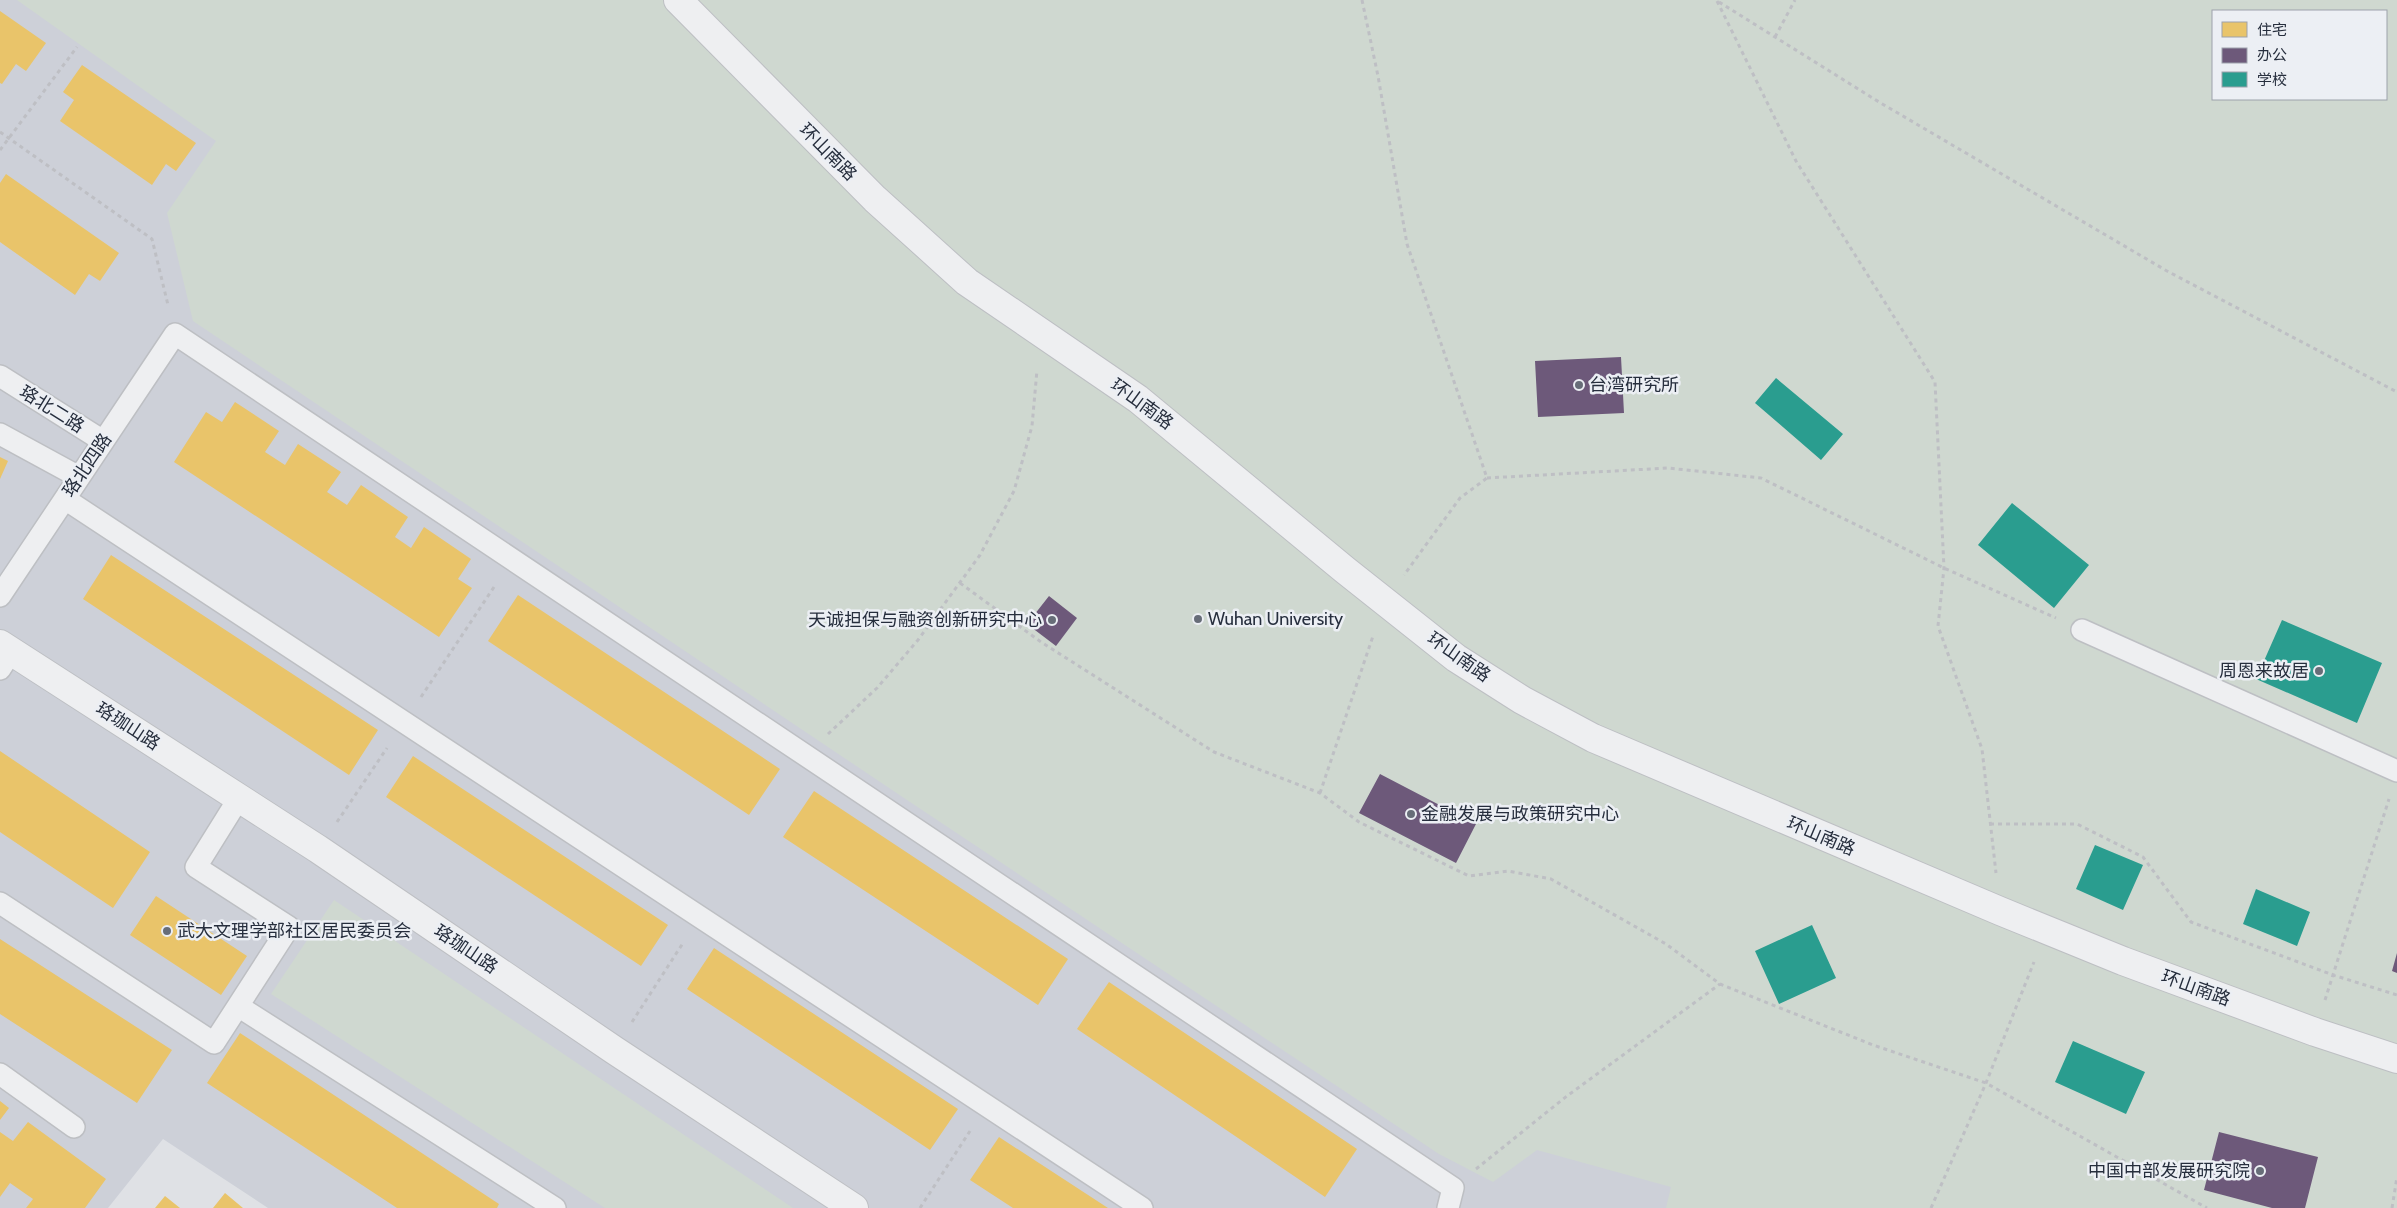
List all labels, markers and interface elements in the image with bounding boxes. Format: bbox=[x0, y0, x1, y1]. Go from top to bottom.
legend bbox=[2212, 10, 2387, 100]
text: 住宅 bbox=[2257, 21, 2287, 39]
text: 办公 bbox=[2257, 46, 2287, 64]
text: 学校 bbox=[2257, 71, 2287, 89]
street label: 环山南路 bbox=[795, 119, 861, 185]
street label: 环山南路 bbox=[1106, 374, 1178, 434]
place label: 台湾研究所 bbox=[1589, 374, 1679, 396]
marker: 台湾研究所 bbox=[1573, 379, 1585, 391]
street label: 珞北二路 bbox=[16, 381, 88, 437]
street label: 珞北四路 bbox=[58, 429, 116, 501]
place label: Wuhan University bbox=[1208, 608, 1343, 630]
place label: 天诚担保与融资创新研究中心 bbox=[808, 609, 1042, 631]
marker: Wuhan University bbox=[1192, 613, 1204, 625]
marker: 天诚担保与融资创新研究中心 bbox=[1046, 614, 1058, 626]
street label: 环山南路 bbox=[1423, 627, 1495, 687]
place label: 周恩来故居 bbox=[2219, 660, 2309, 682]
marker: 周恩来故居 bbox=[2313, 665, 2325, 677]
street label: 珞珈山路 bbox=[92, 697, 164, 755]
place label: 金融发展与政策研究中心 bbox=[1421, 803, 1619, 825]
marker: 金融发展与政策研究中心 bbox=[1405, 808, 1417, 820]
street label: 环山南路 bbox=[1784, 812, 1858, 860]
place label: 武大文理学部社区居民委员会 bbox=[177, 920, 411, 942]
street label: 珞珈山路 bbox=[430, 920, 502, 978]
marker: 武大文理学部社区居民委员会 bbox=[161, 925, 173, 937]
street label: 环山南路 bbox=[2158, 965, 2234, 1011]
place label: 中国中部发展研究院 bbox=[2088, 1160, 2250, 1182]
marker: 中国中部发展研究院 bbox=[2254, 1165, 2266, 1177]

